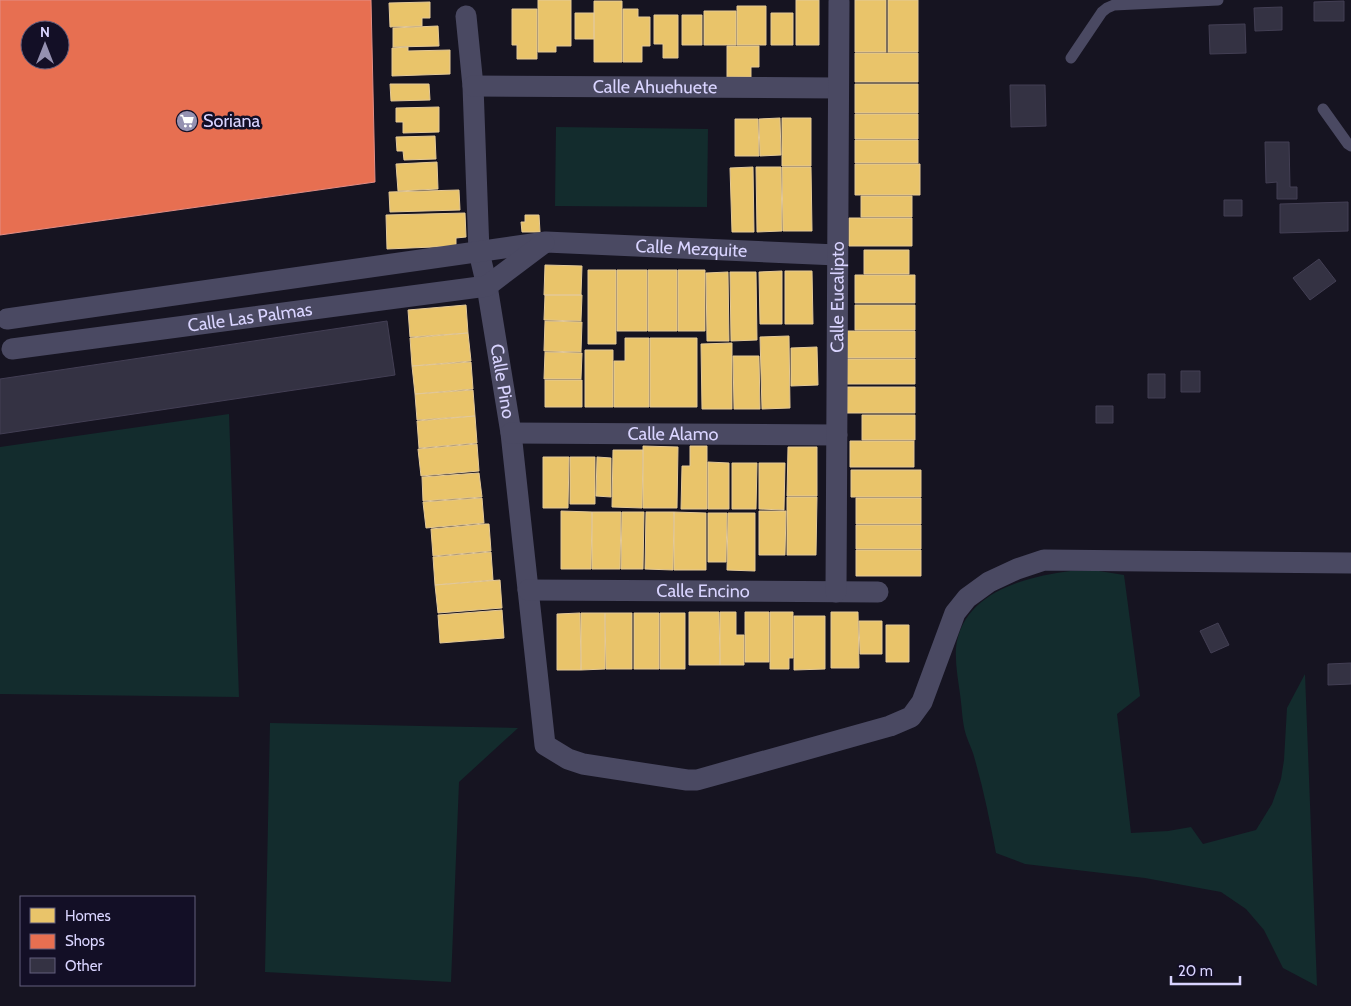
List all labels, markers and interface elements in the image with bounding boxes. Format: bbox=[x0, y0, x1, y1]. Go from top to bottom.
north arrow bbox=[20, 20, 70, 70]
text: N bbox=[40, 23, 50, 41]
street label: Calle Ahuehuete bbox=[593, 76, 717, 98]
supermarket icon: Soriana bbox=[175, 109, 199, 133]
place label: Soriana bbox=[203, 110, 261, 132]
street label: Calle Mezquite bbox=[635, 235, 748, 262]
street label: Calle Eucalipto bbox=[826, 241, 849, 353]
street label: Calle Las Palmas bbox=[186, 298, 314, 337]
street label: Calle Pino bbox=[486, 342, 520, 420]
street label: Calle Alamo bbox=[627, 423, 719, 445]
street label: Calle Encino bbox=[656, 580, 750, 602]
legend bbox=[20, 896, 195, 986]
text: Homes bbox=[65, 907, 111, 925]
text: Shops bbox=[65, 932, 105, 950]
scale bar bbox=[1171, 954, 1240, 986]
text: Other bbox=[65, 957, 102, 975]
text: 20 m bbox=[1178, 962, 1213, 980]

